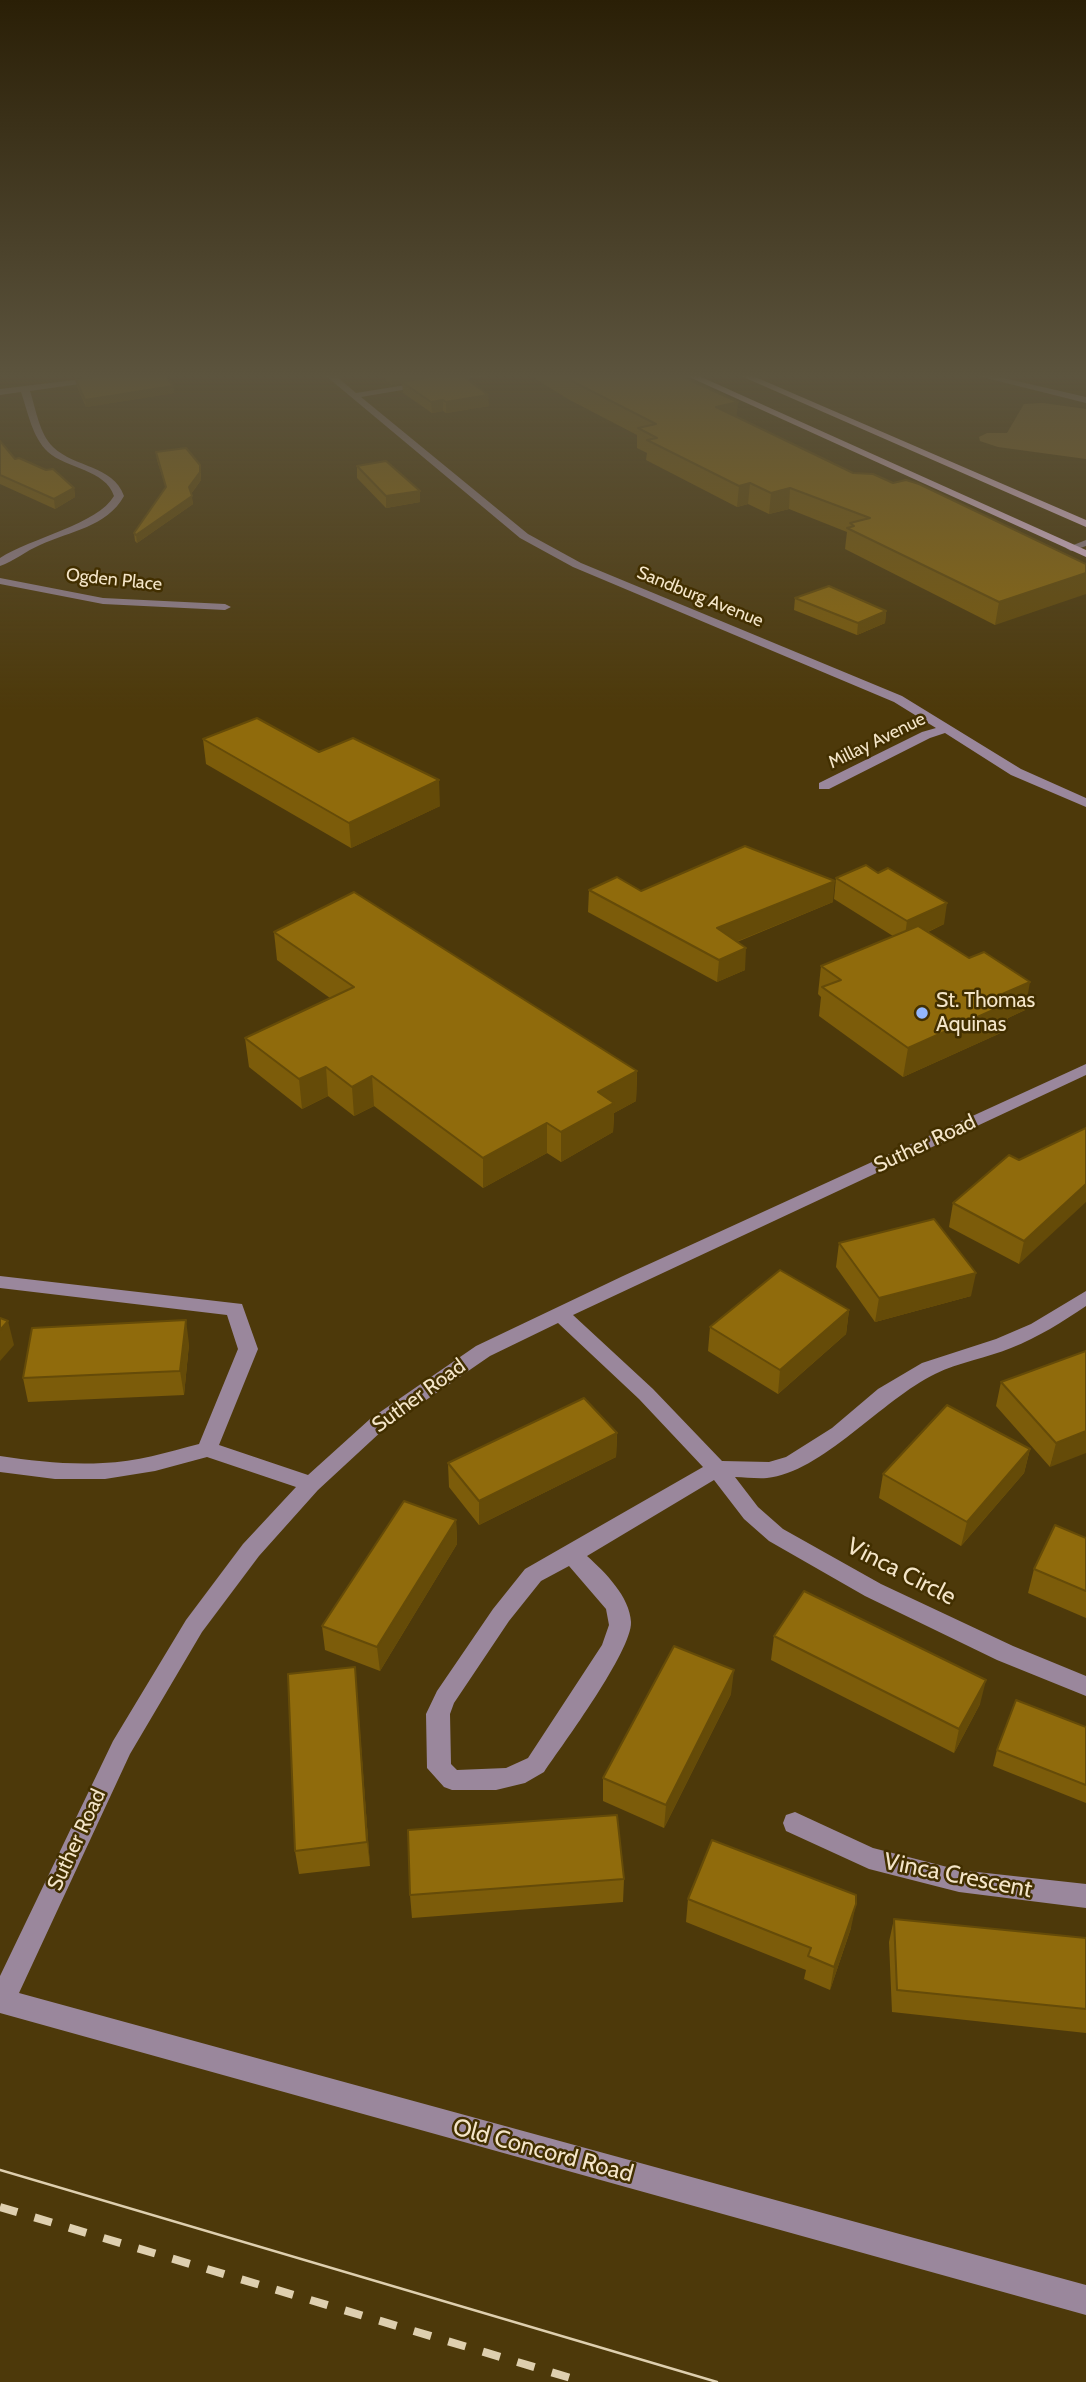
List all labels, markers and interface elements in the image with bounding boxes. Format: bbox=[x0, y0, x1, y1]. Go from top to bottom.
street label: Sandburg Avenue bbox=[634, 562, 766, 632]
street label: Ogden Place bbox=[65, 564, 163, 596]
street label: Millay Avenue bbox=[825, 708, 929, 774]
place label: St. Thomas Aquinas bbox=[936, 988, 1035, 1038]
marker: St. Thomas Aquinas bbox=[914, 1005, 930, 1021]
street label: Suther Road bbox=[870, 1109, 980, 1179]
street label: Suther Road bbox=[367, 1354, 471, 1438]
street label: Vinca Circle bbox=[842, 1532, 960, 1612]
street label: Suther Road bbox=[42, 1785, 112, 1895]
street label: Vinca Crescent bbox=[881, 1848, 1035, 1904]
street label: Old Concord Road bbox=[450, 2113, 636, 2189]

